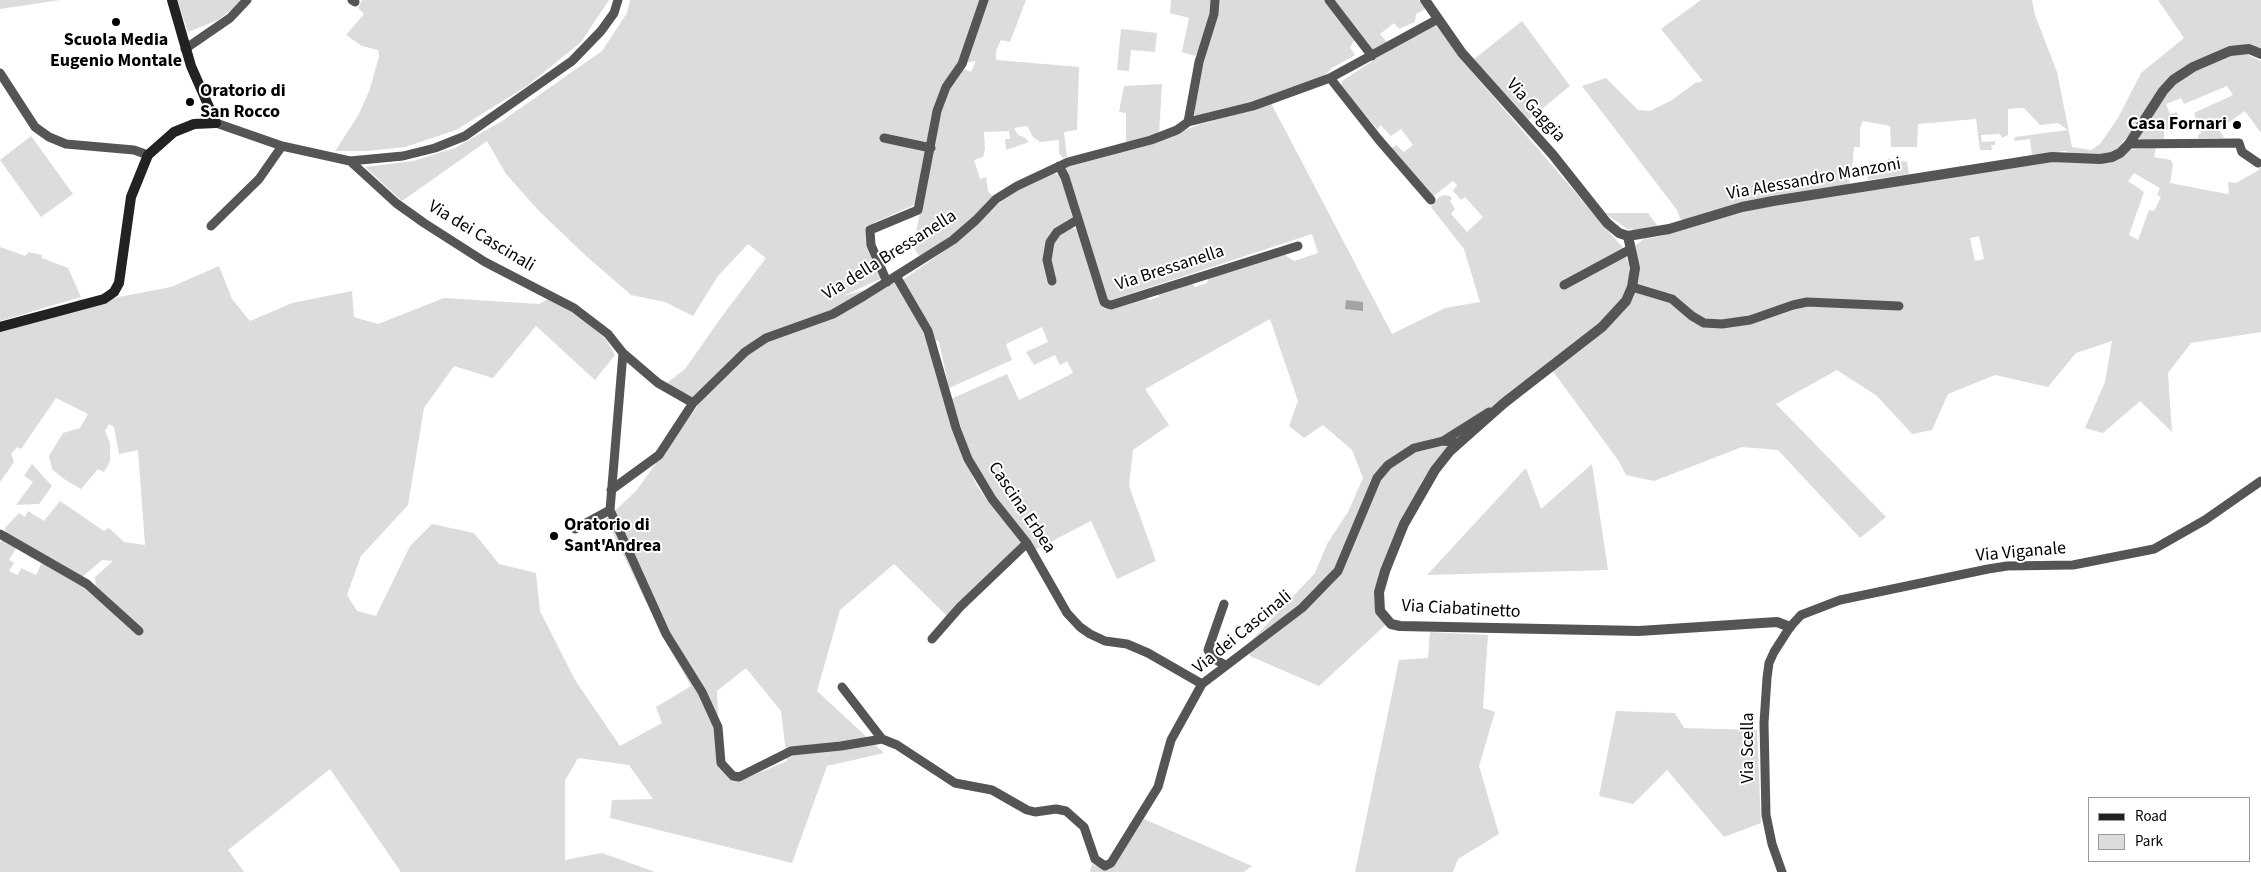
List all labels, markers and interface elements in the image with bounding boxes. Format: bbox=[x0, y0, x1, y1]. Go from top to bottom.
marker: Scuola Media Eugenio Montale bbox=[110, 16, 122, 28]
place label: Scuola Media Eugenio Montale bbox=[50, 30, 182, 72]
street label: Via Gaggia bbox=[1501, 75, 1569, 147]
place label: Oratorio di San Rocco bbox=[200, 81, 286, 124]
marker: Oratorio di San Rocco bbox=[184, 96, 196, 108]
place label: Casa Fornari bbox=[2128, 114, 2227, 136]
marker: Casa Fornari bbox=[2231, 119, 2243, 131]
street label: Via Alessandro Manzoni bbox=[1725, 154, 1903, 206]
street label: Via dei Cascinali bbox=[424, 197, 538, 277]
street label: Via della Bressanella bbox=[819, 206, 961, 306]
street label: Via Bressanella bbox=[1113, 241, 1227, 297]
street label: Cascina Erbea bbox=[983, 458, 1059, 558]
place label: Oratorio di Sant'Andrea bbox=[564, 515, 661, 558]
marker: Oratorio di Sant'Andrea bbox=[548, 530, 560, 542]
street label: Via Viganale bbox=[1975, 538, 2067, 568]
street label: Via dei Cascinali bbox=[1189, 587, 1297, 679]
street label: Via Ciabatinetto bbox=[1401, 596, 1521, 624]
street label: Via Scella bbox=[1738, 713, 1760, 783]
legend bbox=[2088, 797, 2251, 862]
text: Road bbox=[2135, 806, 2167, 827]
text: Park bbox=[2135, 831, 2163, 852]

